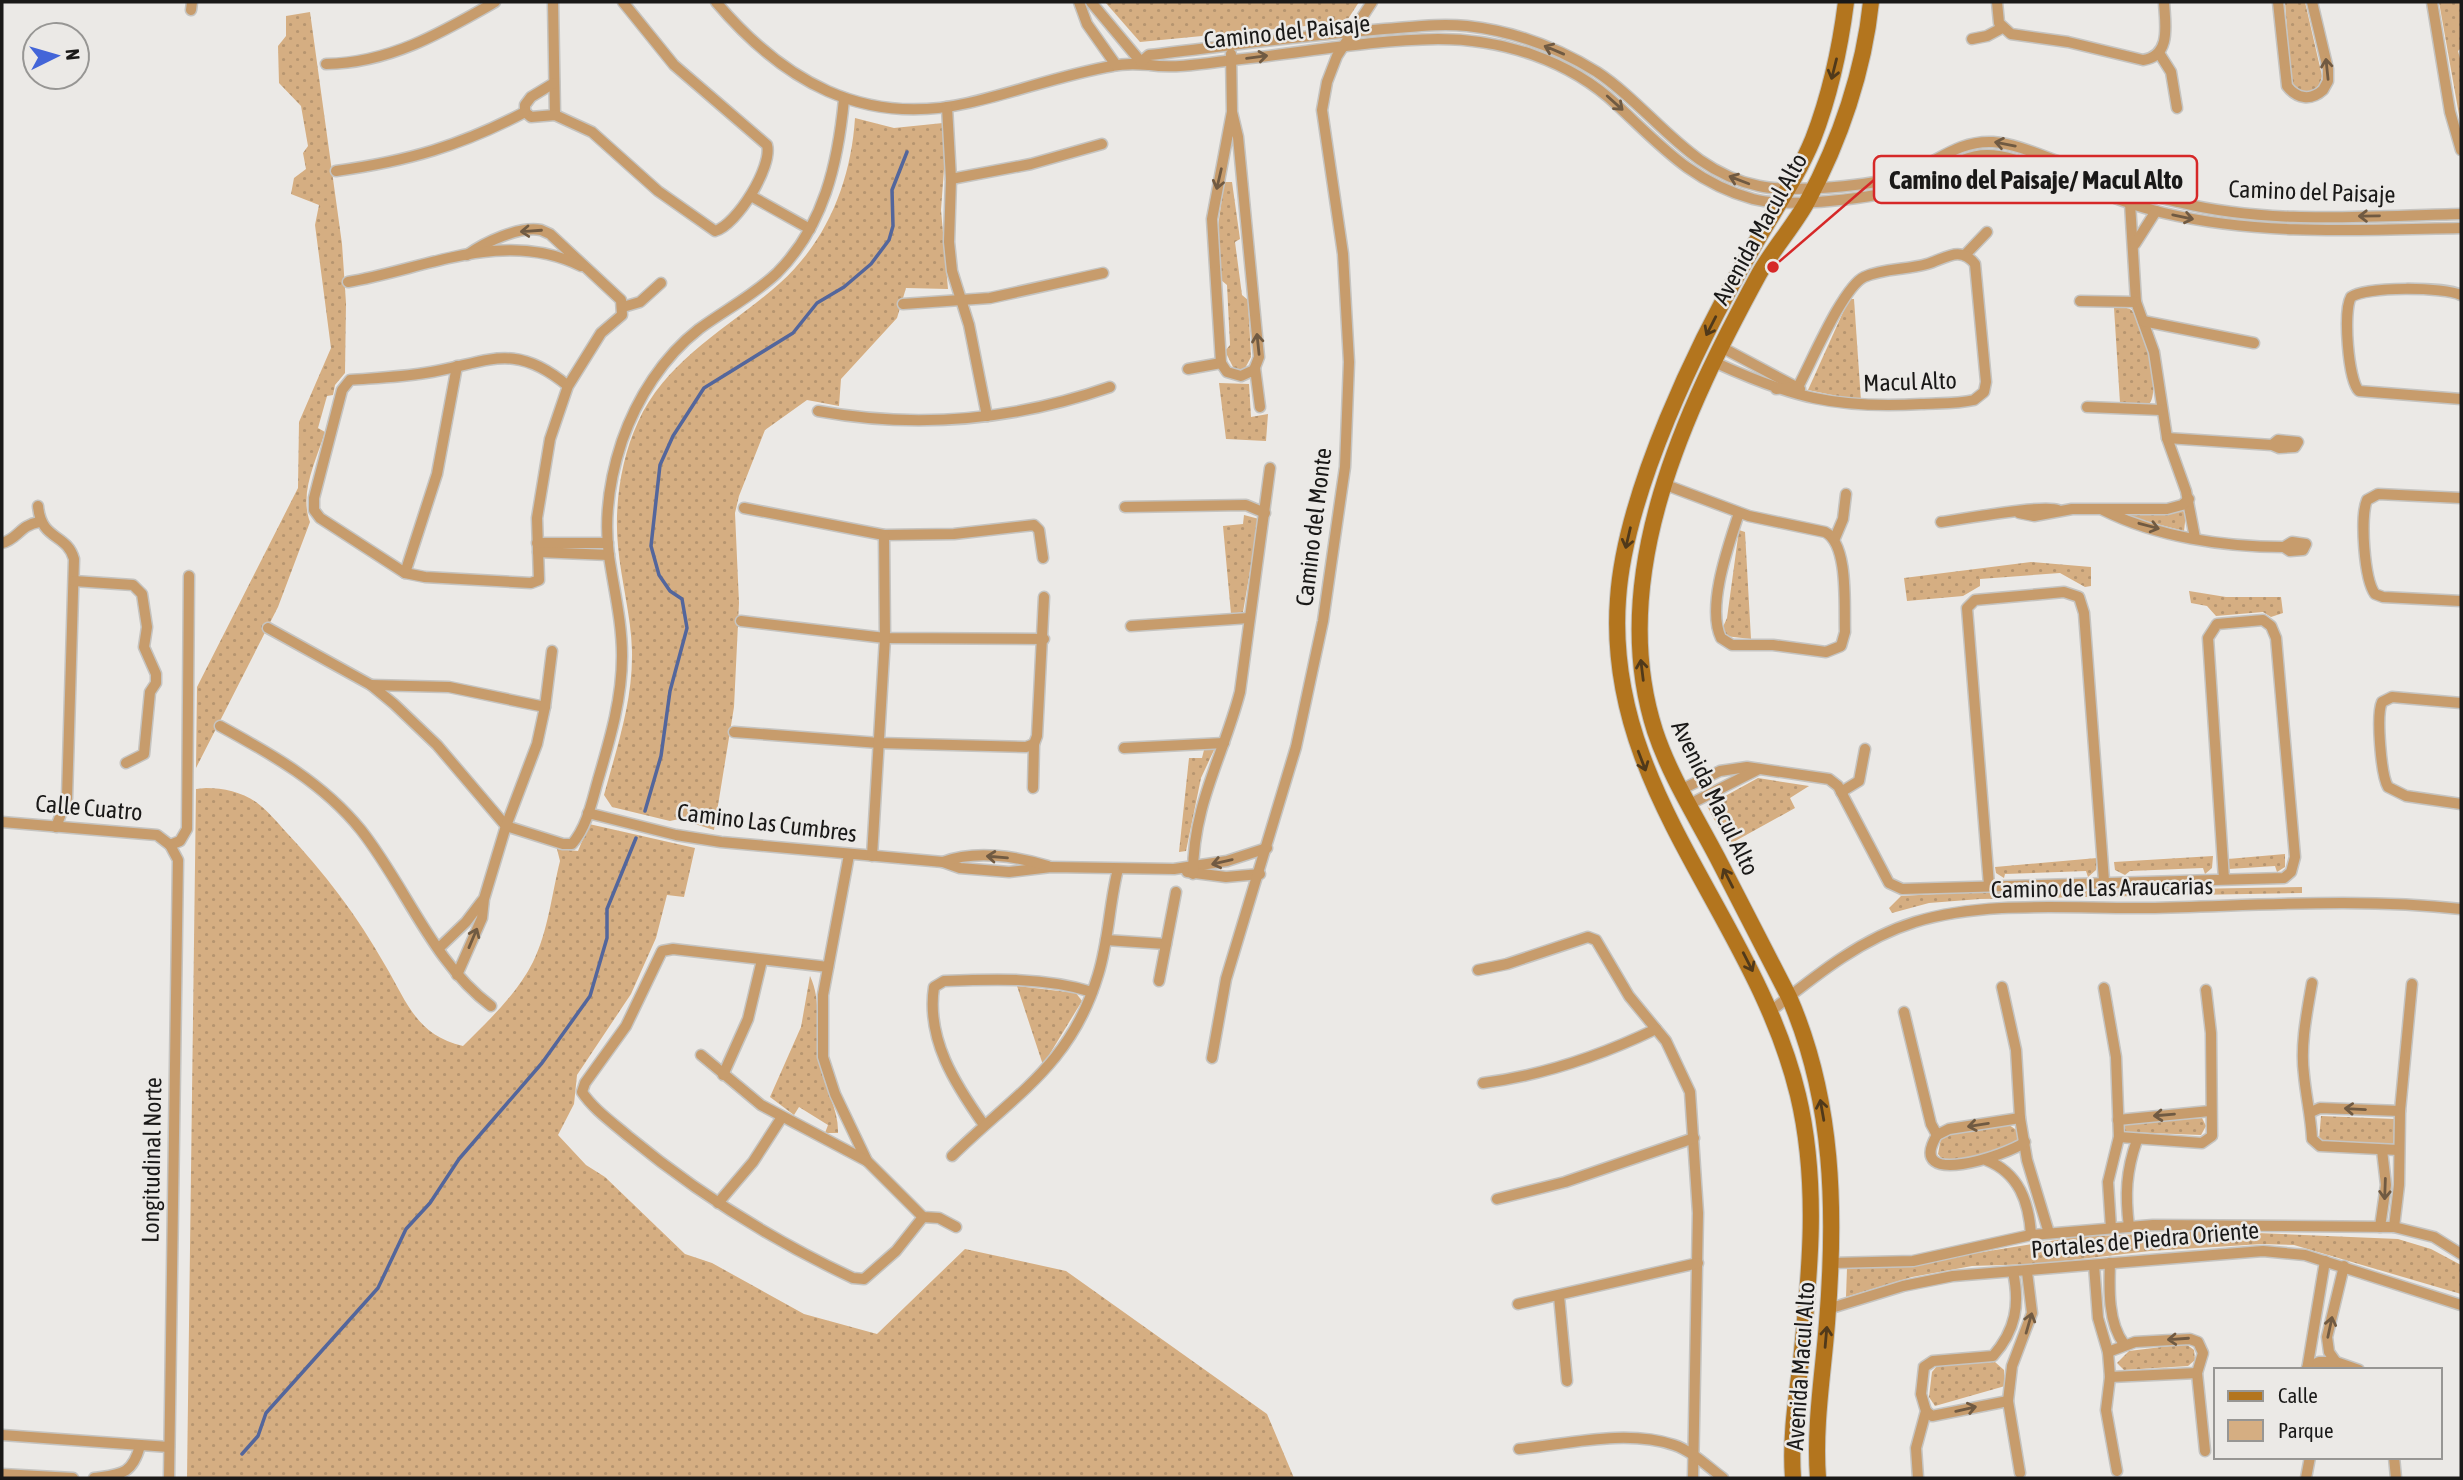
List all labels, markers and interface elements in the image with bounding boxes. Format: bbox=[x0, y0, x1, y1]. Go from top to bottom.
street label: Camino del Paisaje bbox=[1203, 9, 1371, 54]
north arrow bbox=[21, 21, 91, 91]
one-way arrow bbox=[1544, 43, 1566, 56]
text: N bbox=[61, 48, 84, 61]
one-way arrow bbox=[1245, 51, 1268, 64]
one-way arrow bbox=[1827, 57, 1840, 80]
one-way arrow bbox=[2320, 58, 2333, 81]
one-way arrow bbox=[1606, 95, 1624, 111]
one-way arrow bbox=[1994, 137, 2017, 151]
street label: Avenida Macul Alto bbox=[1707, 148, 1812, 309]
callout: Camino del Paisaje/ Macul Alto bbox=[1874, 156, 2197, 203]
text: Camino del Paisaje/ Macul Alto bbox=[1889, 165, 2183, 195]
one-way arrow bbox=[1212, 167, 1225, 190]
one-way arrow bbox=[1728, 172, 1750, 185]
street label: Camino del Paisaje bbox=[2228, 175, 2396, 208]
one-way arrow bbox=[2357, 209, 2380, 223]
one-way arrow bbox=[2171, 211, 2194, 225]
one-way arrow bbox=[520, 225, 543, 238]
one-way arrow bbox=[1703, 315, 1717, 336]
one-way arrow bbox=[1251, 333, 1264, 356]
street label: Macul Alto bbox=[1863, 366, 1957, 397]
street label: Camino del Monte bbox=[1290, 446, 1337, 608]
one-way arrow bbox=[2137, 521, 2159, 534]
one-way arrow bbox=[1620, 526, 1633, 548]
one-way arrow bbox=[1635, 659, 1648, 681]
street label: Avenida Macul Alto bbox=[1666, 716, 1765, 880]
one-way arrow bbox=[1637, 750, 1649, 772]
street label: Calle Cuatro bbox=[34, 789, 144, 826]
street label: Camino Las Cumbres bbox=[676, 798, 858, 847]
one-way arrow bbox=[986, 850, 1009, 863]
one-way arrow bbox=[1211, 856, 1234, 869]
one-way arrow bbox=[1720, 868, 1734, 889]
street label: Camino de Las Araucarias bbox=[1991, 872, 2213, 903]
one-way arrow bbox=[468, 927, 481, 949]
one-way arrow bbox=[1742, 951, 1756, 972]
street label: Longitudinal Norte bbox=[137, 1077, 166, 1243]
one-way arrow bbox=[1815, 1099, 1829, 1122]
one-way arrow bbox=[2344, 1103, 2367, 1116]
one-way arrow bbox=[2153, 1109, 2176, 1122]
one-way arrow bbox=[1967, 1119, 1990, 1132]
one-way arrow bbox=[2378, 1177, 2391, 1200]
street label: Portales de Piedra Oriente bbox=[2030, 1216, 2260, 1263]
street label: Avenida Macul Alto bbox=[1781, 1281, 1820, 1451]
one-way arrow bbox=[2023, 1312, 2036, 1334]
one-way arrow bbox=[2323, 1316, 2337, 1339]
one-way arrow bbox=[1820, 1326, 1833, 1349]
one-way arrow bbox=[2167, 1333, 2190, 1346]
legend bbox=[2214, 1368, 2442, 1459]
text: Calle bbox=[2278, 1383, 2318, 1407]
one-way arrow bbox=[1954, 1402, 1977, 1416]
text: Parque bbox=[2278, 1418, 2333, 1442]

